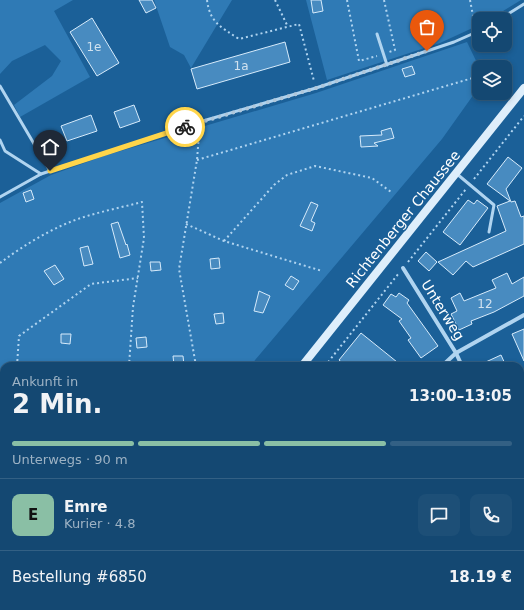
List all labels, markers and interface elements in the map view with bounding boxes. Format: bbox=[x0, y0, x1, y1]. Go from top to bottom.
pin bbox=[410, 10, 444, 51]
map controls bbox=[472, 12, 512, 100]
button: locate bbox=[472, 12, 512, 52]
icon: bag bbox=[416, 16, 438, 38]
house number: 1e bbox=[86, 40, 102, 54]
house number: 1a bbox=[234, 59, 249, 73]
button: layers bbox=[472, 60, 512, 100]
courier bbox=[165, 107, 205, 147]
icon: bike bbox=[174, 116, 196, 138]
pin bbox=[33, 130, 67, 171]
icon: home bbox=[39, 136, 61, 158]
street label: Richtenberger Chaussee bbox=[343, 147, 463, 291]
street label: Unterweg bbox=[418, 277, 468, 343]
house number: 12 bbox=[477, 297, 493, 311]
text: Ankunft in bbox=[12, 374, 78, 389]
text: 13:00–13:05 bbox=[409, 387, 512, 405]
text: 2 Min. bbox=[12, 389, 102, 419]
text: Unterwegs · 90 m bbox=[12, 452, 128, 467]
button: chat bbox=[418, 494, 460, 536]
button: phone bbox=[470, 494, 512, 536]
text: Emre bbox=[64, 498, 107, 516]
text: E bbox=[28, 506, 38, 524]
text: Kurier · 4.8 bbox=[64, 516, 136, 531]
text: Bestellung #6850 bbox=[12, 568, 147, 586]
text: 18.19 € bbox=[449, 568, 512, 586]

